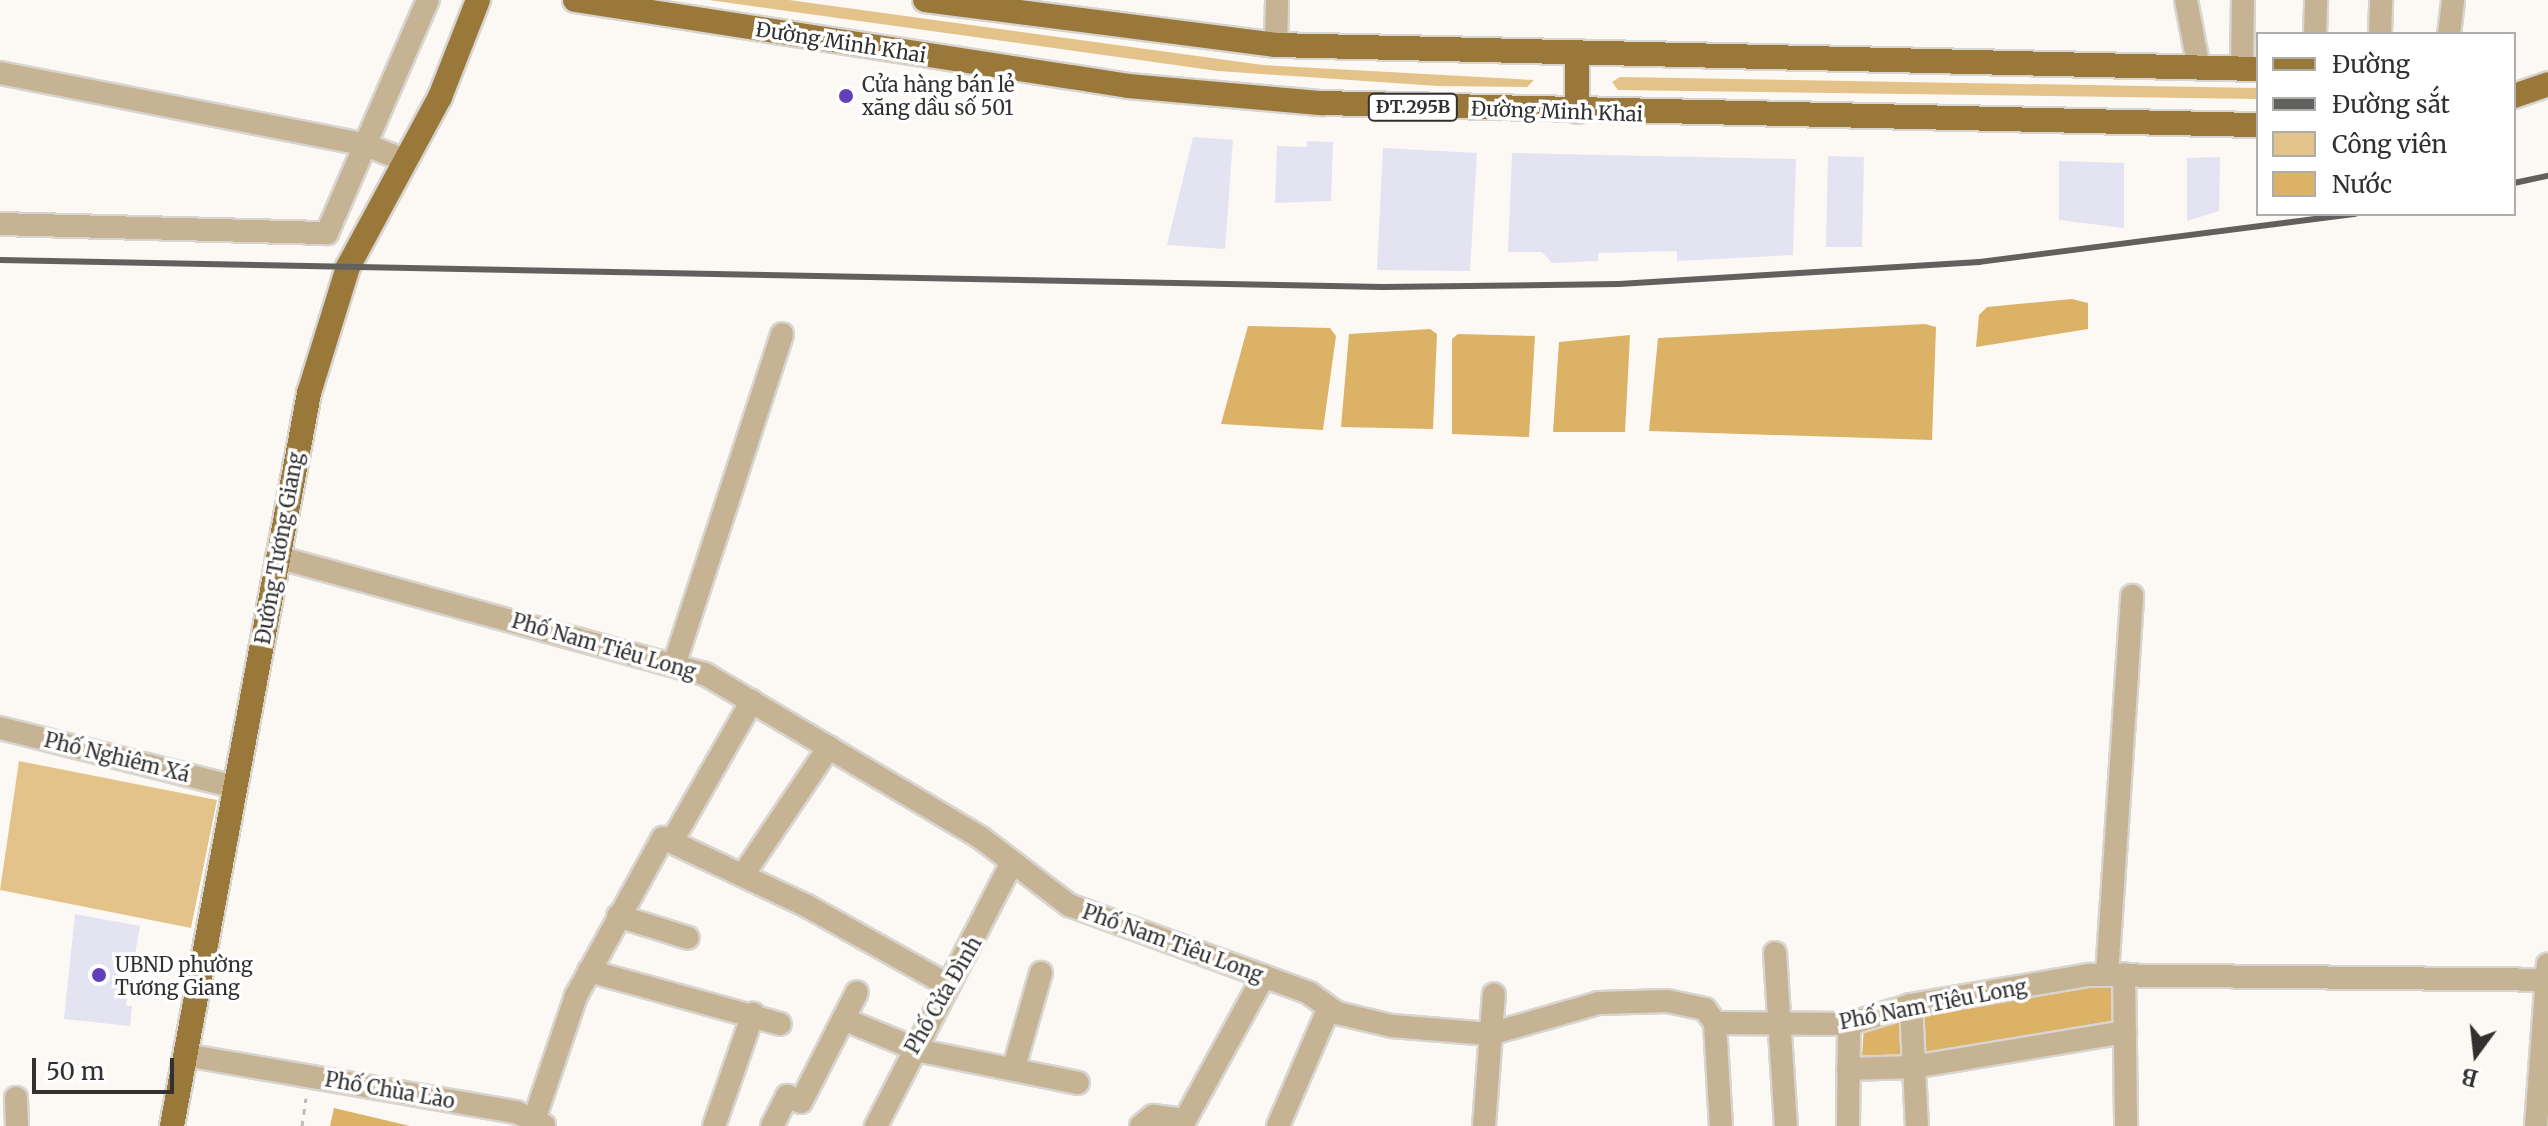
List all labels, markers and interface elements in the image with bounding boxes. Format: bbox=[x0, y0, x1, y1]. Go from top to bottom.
street label: Đường Minh Khai bbox=[754, 17, 928, 67]
legend bbox=[2256, 32, 2516, 216]
text: Đường bbox=[2332, 49, 2410, 80]
place label: Cửa hàng bán lẻ xăng dầu số 501 bbox=[862, 72, 1015, 119]
marker: Cửa hàng bán lẻ xăng dầu số 501 bbox=[837, 87, 855, 105]
text: Đường sắt bbox=[2332, 89, 2450, 120]
road number: ĐT.295B bbox=[1367, 93, 1459, 121]
street label: Đường Minh Khai bbox=[1471, 96, 1643, 126]
text: Công viên bbox=[2332, 129, 2447, 160]
text: Nước bbox=[2332, 169, 2392, 200]
street label: Đường Tương Giang bbox=[250, 450, 308, 646]
street label: Phố Nam Tiêu Long bbox=[509, 608, 699, 684]
street label: Phố Nghiêm Xá bbox=[42, 727, 192, 787]
street label: Phố Nam Tiêu Long bbox=[1080, 899, 1266, 987]
street label: Phố Cửa Đình bbox=[900, 932, 986, 1058]
place label: UBND phường Tương Giang bbox=[115, 952, 253, 999]
marker: UBND phường Tương Giang bbox=[90, 966, 108, 984]
street label: Phố Nam Tiêu Long bbox=[1837, 974, 2029, 1034]
north arrow bbox=[2436, 1014, 2516, 1094]
scale bar bbox=[36, 1042, 178, 1092]
text: 50 m bbox=[46, 1056, 105, 1087]
text: B bbox=[2459, 1062, 2481, 1093]
street label: Phố Chùa Lào bbox=[323, 1067, 457, 1113]

